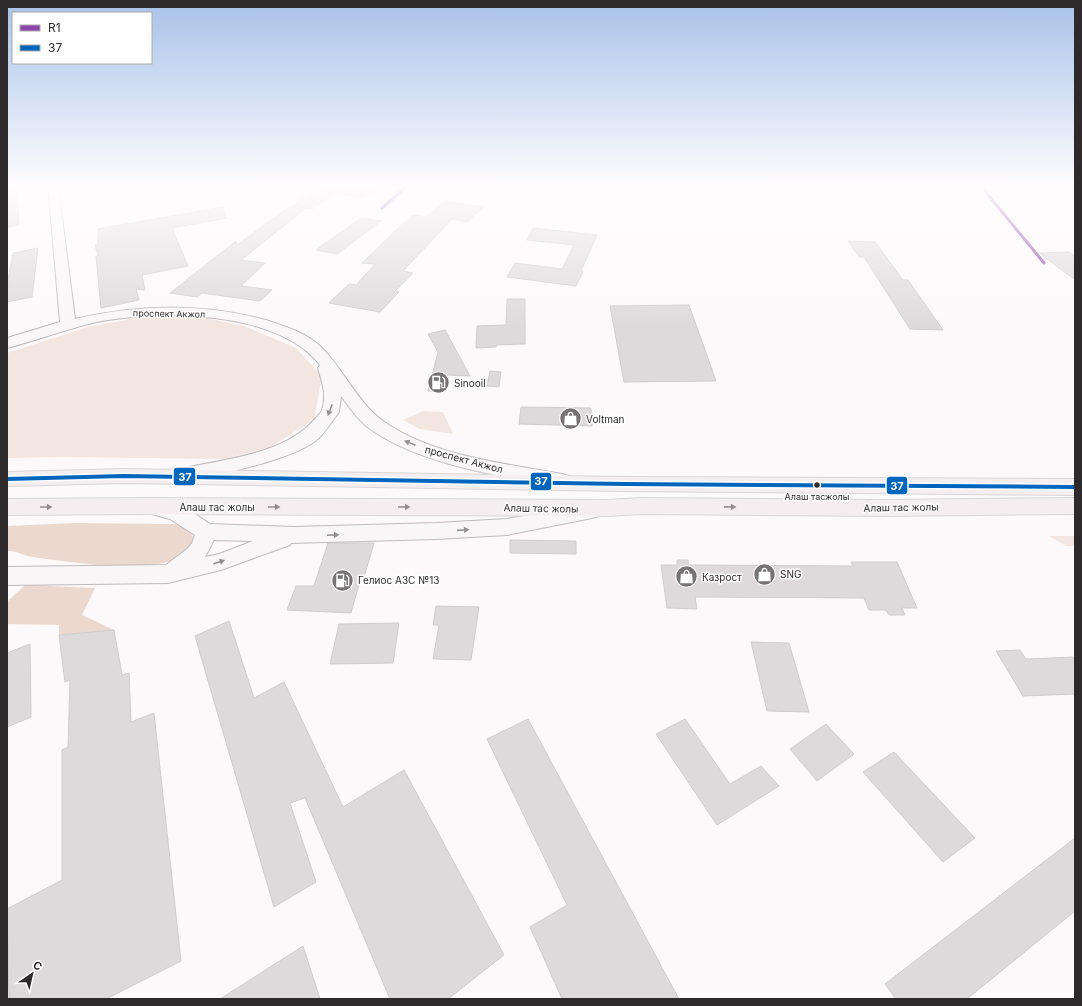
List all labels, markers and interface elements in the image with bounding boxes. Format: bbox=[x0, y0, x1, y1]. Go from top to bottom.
legend bbox=[12, 12, 152, 64]
text: R1 bbox=[48, 20, 61, 35]
text: 37 bbox=[48, 40, 62, 55]
street label: проспект Акжол bbox=[133, 307, 205, 320]
fuel station icon: Sinooil bbox=[425, 370, 451, 396]
place label: Sinooil bbox=[454, 377, 486, 389]
one-way arrow bbox=[326, 404, 332, 416]
shop icon: Voltman bbox=[557, 406, 583, 432]
place label: Voltman bbox=[586, 413, 625, 425]
one-way arrow bbox=[404, 440, 415, 446]
street label: проспект Акжол bbox=[424, 443, 504, 475]
line badge: 37 bbox=[173, 467, 196, 486]
text: 37 bbox=[178, 470, 192, 484]
line badge: 37 bbox=[530, 472, 552, 491]
text: 37 bbox=[534, 474, 548, 488]
line badge: 37 bbox=[886, 476, 908, 495]
text: 37 bbox=[890, 479, 904, 493]
marker: Алаш тасжолы bbox=[812, 480, 822, 490]
place label: Алаш тасжолы bbox=[785, 491, 849, 502]
street label: Алаш тас жолы bbox=[863, 500, 939, 514]
street label: Алаш тас жолы bbox=[179, 501, 255, 513]
street label: Алаш тас жолы bbox=[503, 501, 579, 515]
one-way arrow bbox=[40, 504, 53, 510]
one-way arrow bbox=[268, 504, 281, 510]
one-way arrow bbox=[398, 504, 411, 510]
one-way arrow bbox=[724, 504, 737, 510]
one-way arrow bbox=[457, 526, 469, 533]
one-way arrow bbox=[327, 531, 339, 538]
one-way arrow bbox=[214, 559, 226, 565]
shop icon: SNG bbox=[752, 561, 778, 587]
shop icon: Казрост bbox=[674, 564, 700, 590]
fuel station icon: Гелиос АЗС №13 bbox=[329, 567, 355, 593]
place label: SNG bbox=[780, 568, 801, 580]
place label: Казрост bbox=[702, 571, 742, 583]
place label: Гелиос АЗС №13 bbox=[358, 574, 439, 586]
north arrow bbox=[12, 954, 52, 994]
text: С bbox=[30, 958, 45, 974]

